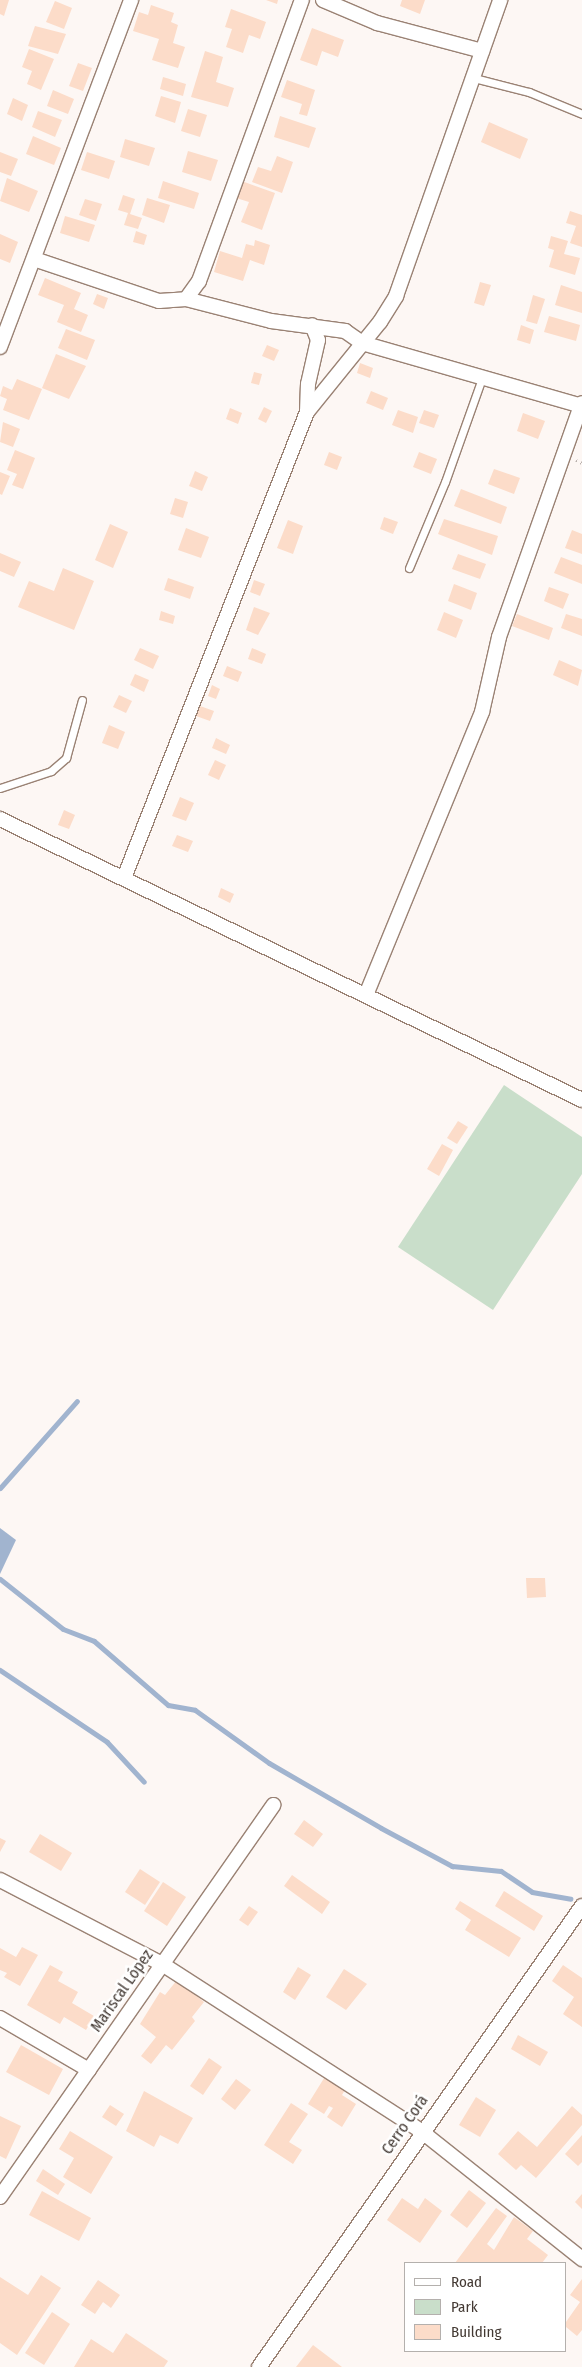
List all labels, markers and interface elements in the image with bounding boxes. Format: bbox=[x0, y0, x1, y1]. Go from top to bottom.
street label: Mariscal López bbox=[87, 1946, 157, 2036]
street label: Cerro Corá bbox=[378, 2092, 432, 2158]
legend bbox=[404, 2262, 567, 2352]
text: Road bbox=[451, 2273, 482, 2291]
text: Park bbox=[451, 2298, 478, 2316]
text: Building bbox=[451, 2323, 502, 2341]

